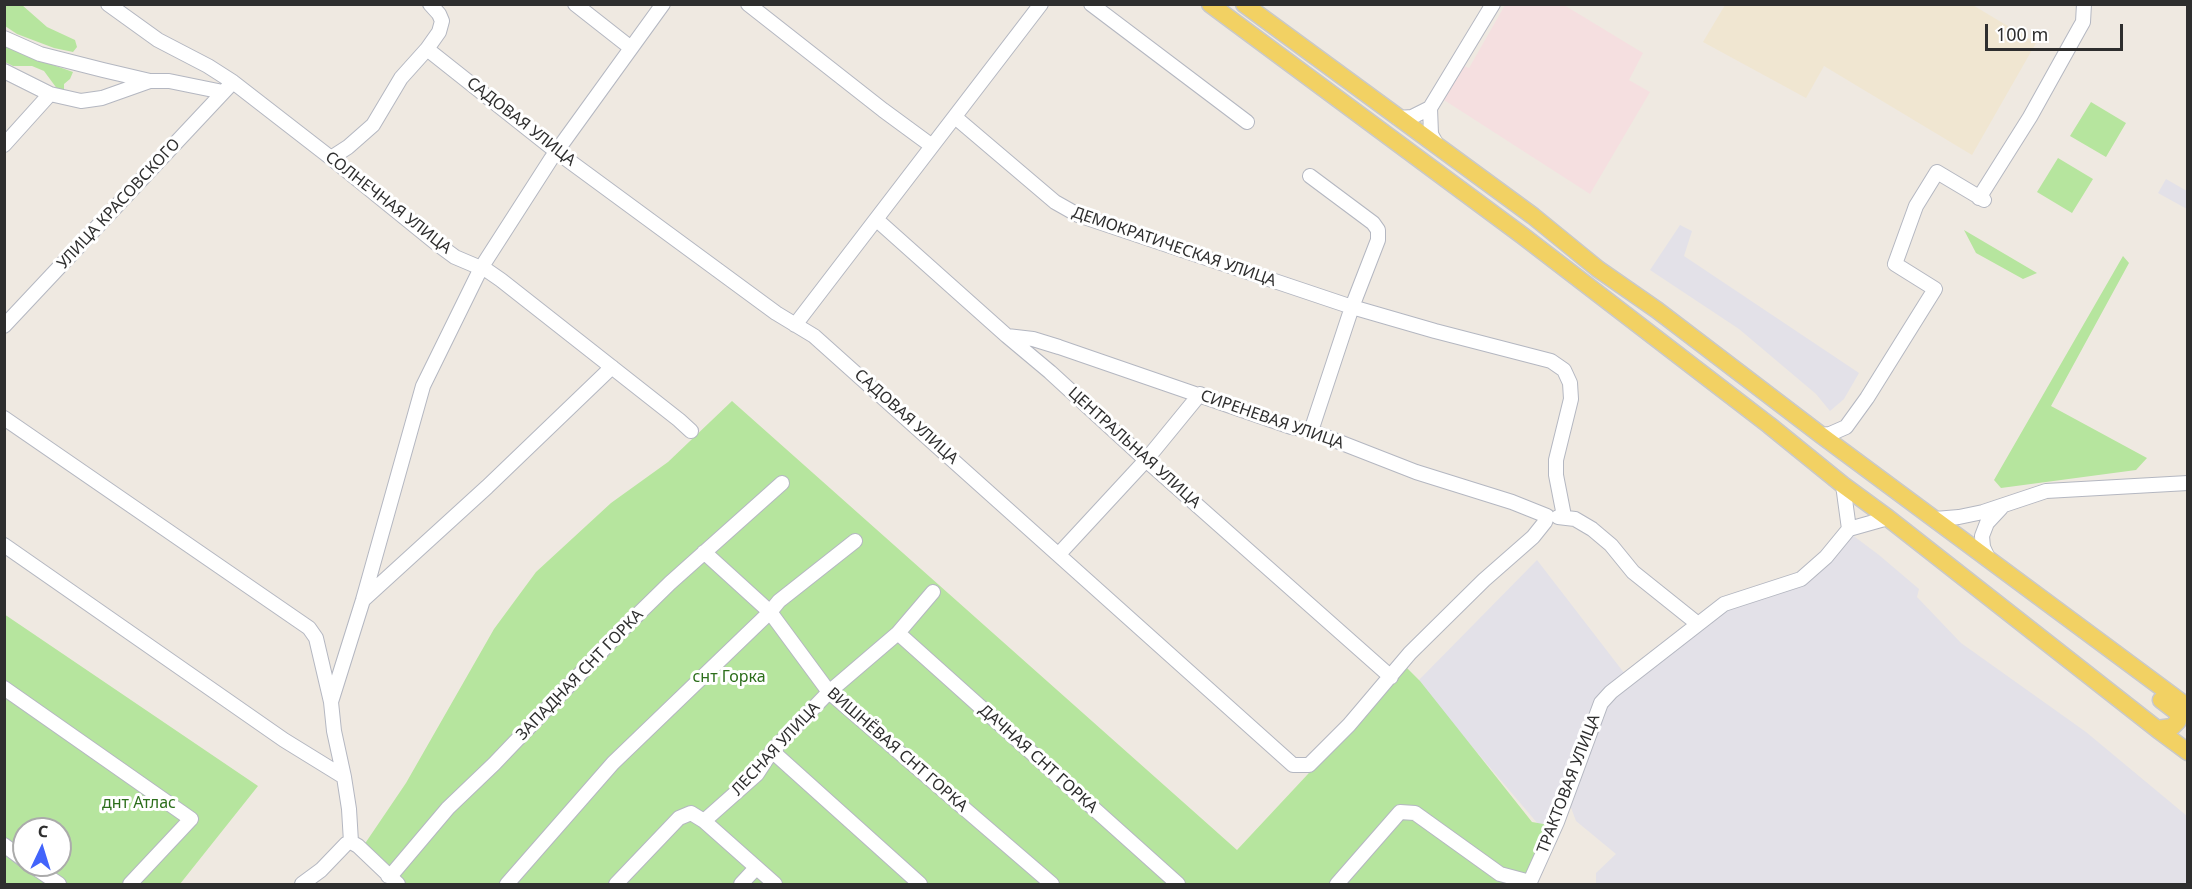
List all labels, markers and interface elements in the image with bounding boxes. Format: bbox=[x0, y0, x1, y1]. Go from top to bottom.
scale bar bbox=[1988, 12, 2126, 50]
text: 100 m bbox=[1996, 22, 2048, 46]
street label: САДОВАЯ УЛИЦА bbox=[463, 73, 579, 171]
street label: УЛИЦА КРАСОВСКОГО bbox=[54, 135, 184, 273]
street label: СОЛНЕЧНАЯ УЛИЦА bbox=[321, 148, 455, 258]
street label: ДЕМОКРАТИЧЕСКАЯ УЛИЦА bbox=[1070, 203, 1278, 291]
street label: САДОВАЯ УЛИЦА bbox=[850, 365, 962, 469]
street label: ЦЕНТРАЛЬНАЯ УЛИЦА bbox=[1064, 383, 1204, 513]
street label: СИРЕНЕВАЯ УЛИЦА bbox=[1198, 386, 1346, 454]
street label: ЗАПАДНАЯ СНТ ГОРКА bbox=[512, 606, 648, 744]
park label: снт Горка bbox=[692, 667, 766, 687]
street label: ВИШНЁВАЯ СНТ ГОРКА bbox=[823, 684, 971, 816]
street label: ЛЕСНАЯ УЛИЦА bbox=[728, 698, 824, 800]
street label: ДАЧНАЯ СНТ ГОРКА bbox=[975, 701, 1101, 817]
street label: ТРАКТОВАЯ УЛИЦА bbox=[1534, 712, 1604, 856]
park label: днт Атлас bbox=[102, 793, 176, 813]
north arrow bbox=[12, 817, 72, 877]
text: С bbox=[37, 820, 49, 842]

